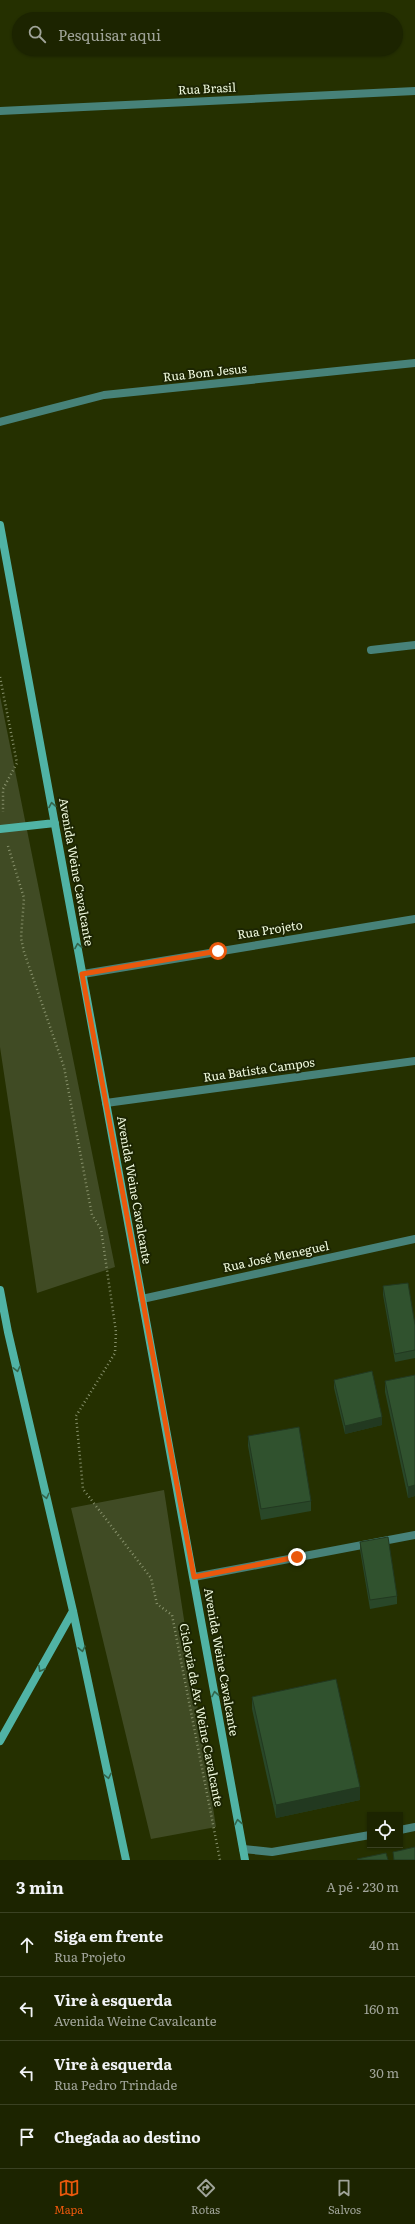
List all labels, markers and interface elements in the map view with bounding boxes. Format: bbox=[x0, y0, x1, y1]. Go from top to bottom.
search box bbox=[12, 12, 403, 56]
icon: search bbox=[26, 23, 48, 45]
text: Pesquisar aqui bbox=[58, 23, 161, 46]
street label: Rua Brasil bbox=[178, 77, 236, 99]
street label: Rua Bom Jesus bbox=[162, 359, 248, 385]
street label: Avenida Weine Cavalcante bbox=[55, 796, 99, 947]
one-way arrow bbox=[48, 802, 56, 808]
street label: Rua Projeto bbox=[236, 915, 304, 943]
route start bbox=[209, 942, 227, 960]
one-way arrow bbox=[74, 943, 82, 949]
street label: Rua Batista Campos bbox=[202, 1052, 316, 1086]
street label: Avenida Weine Cavalcante bbox=[113, 1114, 157, 1265]
street label: Rua José Meneguel bbox=[221, 1236, 331, 1276]
one-way arrow bbox=[12, 1366, 20, 1373]
one-way arrow bbox=[42, 1493, 50, 1499]
route end bbox=[288, 1548, 306, 1566]
street label: Avenida Weine Cavalcante bbox=[200, 1586, 244, 1737]
street label: Ciclovia da Av. Weine Cavalcante bbox=[175, 1621, 229, 1808]
one-way arrow bbox=[77, 1646, 85, 1652]
one-way arrow bbox=[38, 1665, 45, 1672]
one-way arrow bbox=[211, 1691, 220, 1697]
one-way arrow bbox=[104, 1773, 112, 1779]
map controls bbox=[367, 1812, 403, 1848]
button: locate bbox=[367, 1812, 403, 1848]
one-way arrow bbox=[235, 1819, 243, 1825]
text: 3 min bbox=[16, 1874, 64, 1899]
text: A pé · 230 m bbox=[326, 1877, 399, 1896]
text: Siga em frente bbox=[54, 1924, 163, 1947]
icon: ahead bbox=[16, 1934, 38, 1956]
text: 40 m bbox=[369, 1935, 399, 1954]
text: Rua Projeto bbox=[54, 1947, 126, 1966]
text: Vire à esquerda bbox=[54, 1988, 172, 2011]
icon: left bbox=[16, 1998, 38, 2020]
text: 160 m bbox=[364, 1999, 399, 2018]
text: Avenida Weine Cavalcante bbox=[54, 2011, 217, 2030]
text: Vire à esquerda bbox=[54, 2052, 172, 2075]
icon: left bbox=[16, 2062, 38, 2084]
text: 30 m bbox=[369, 2063, 399, 2082]
text: Rua Pedro Trindade bbox=[54, 2075, 177, 2094]
text: Chegada ao destino bbox=[54, 2125, 201, 2148]
icon: arrive bbox=[16, 2126, 38, 2148]
tab: Mapa bbox=[54, 2177, 83, 2217]
tab: Rotas bbox=[191, 2177, 220, 2217]
tab: Salvos bbox=[328, 2177, 361, 2217]

